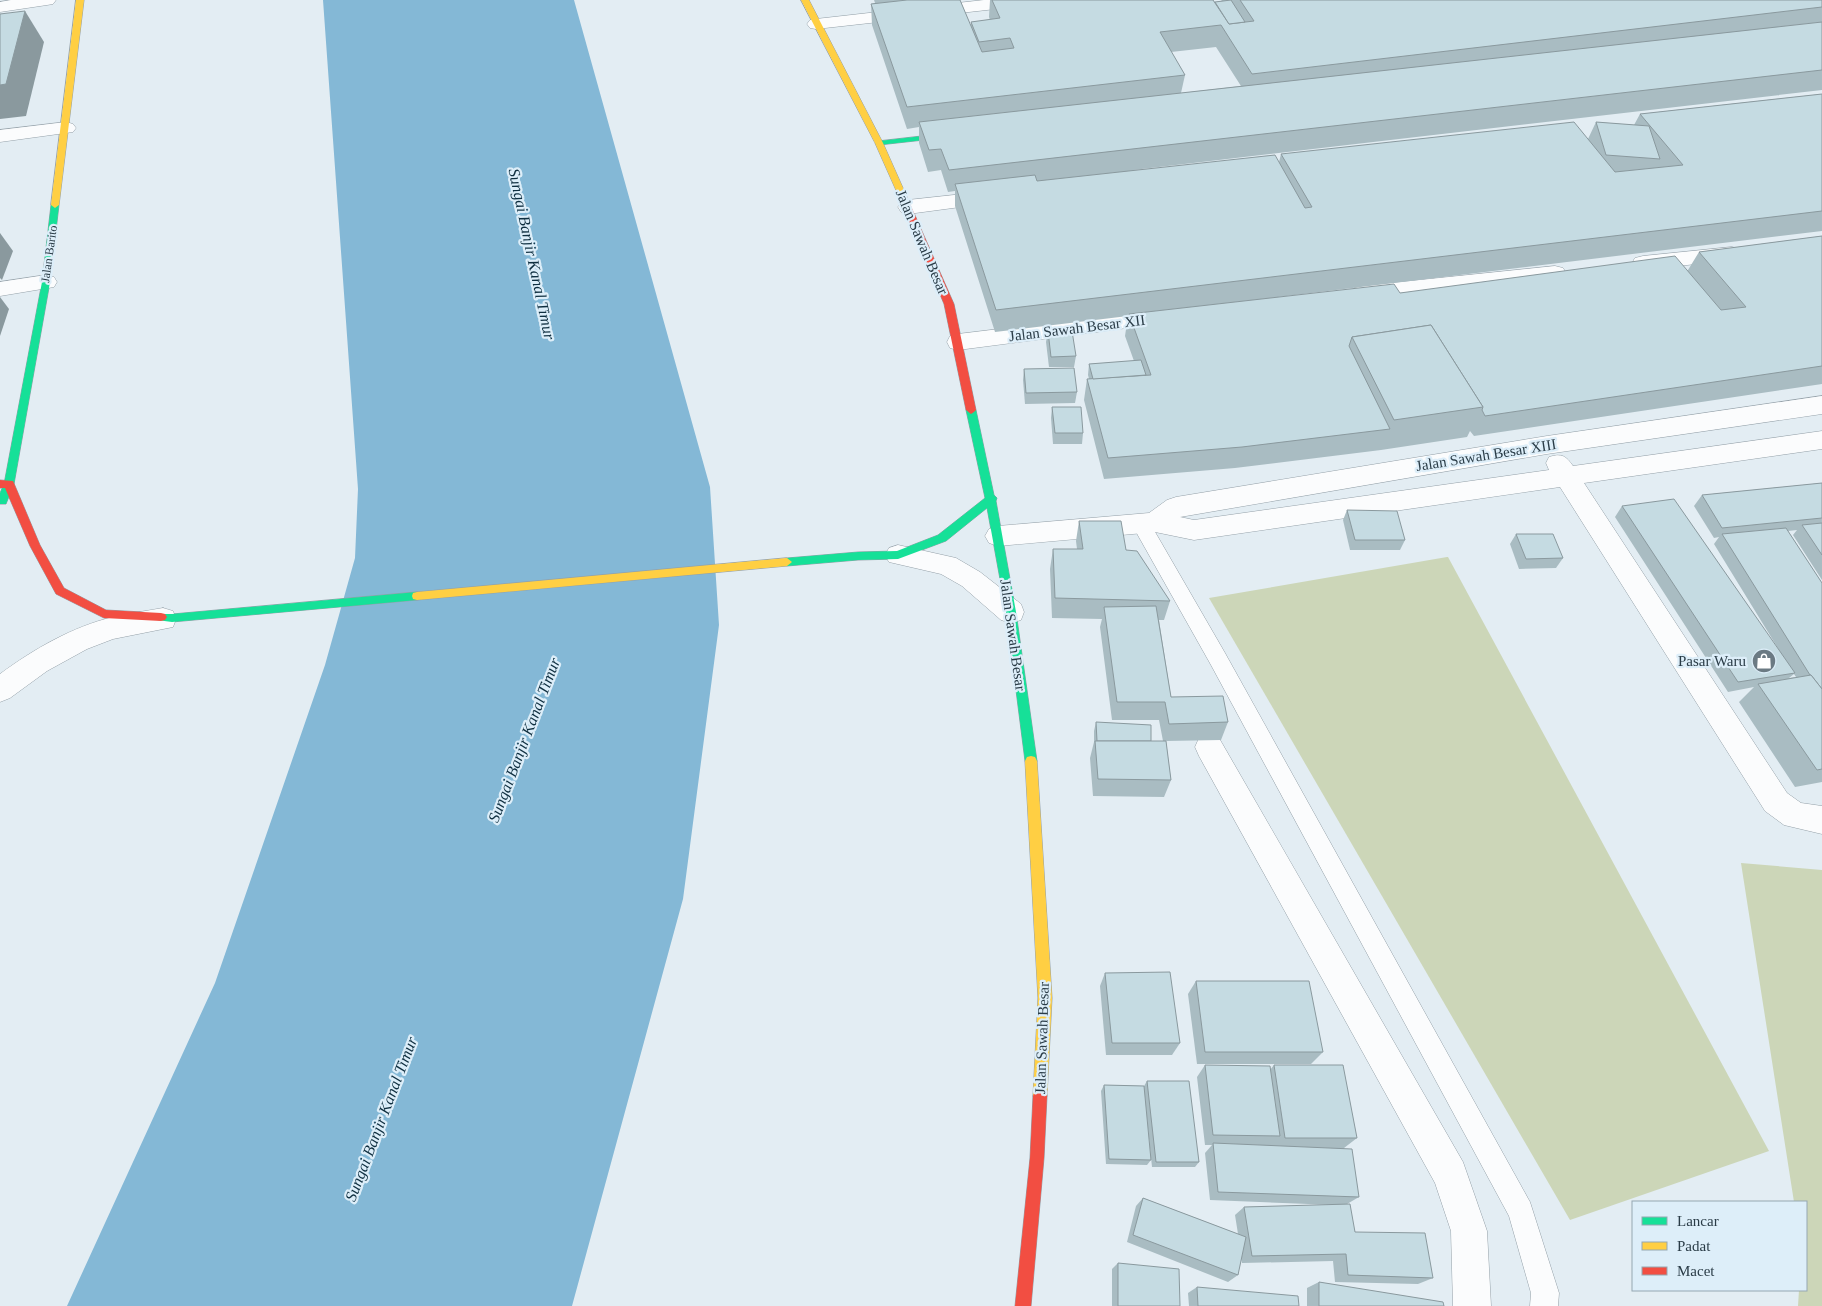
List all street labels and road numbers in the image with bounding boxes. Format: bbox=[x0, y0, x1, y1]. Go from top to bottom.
street label: Jalan Sawah Besar bbox=[893, 187, 951, 297]
street label: Jalan Barito bbox=[38, 224, 60, 284]
street label: Jalan Sawah Besar XII bbox=[1008, 312, 1146, 344]
street label: Jalan Sawah Besar XIII bbox=[1415, 436, 1557, 474]
street label: Jalan Sawah Besar bbox=[997, 578, 1029, 692]
street label: Jalan Sawah Besar bbox=[1032, 982, 1052, 1094]

